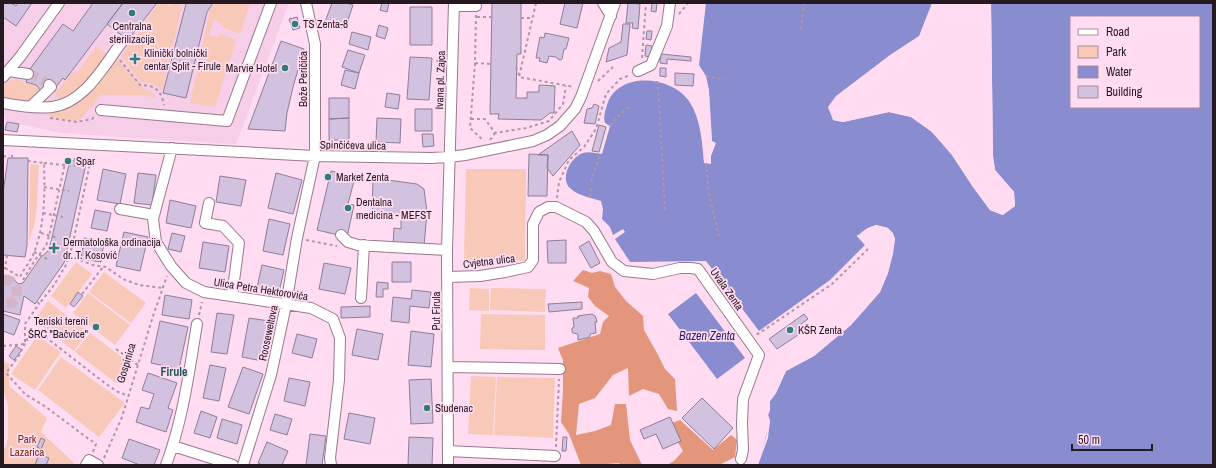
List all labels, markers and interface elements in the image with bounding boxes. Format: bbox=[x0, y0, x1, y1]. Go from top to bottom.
marker: Centralna sterilizacija bbox=[127, 8, 137, 18]
legend bbox=[1070, 16, 1200, 108]
place label: TS Zenta-8 bbox=[303, 17, 348, 31]
place label: Centralna sterilizacija bbox=[109, 19, 155, 46]
marker: TS Zenta-8 bbox=[290, 19, 300, 29]
text: Road bbox=[1106, 24, 1130, 40]
text: Park bbox=[1106, 44, 1126, 60]
place label: Klinički bolnički centar Split - Firule bbox=[144, 46, 221, 73]
street label: Ivana pl. Zajca bbox=[432, 50, 448, 110]
street label: Bože Peričića bbox=[296, 51, 310, 107]
marker: Klinički bolnički centar Split - Firule bbox=[129, 53, 141, 65]
place label: Marvie Hotel bbox=[226, 61, 277, 75]
marker: Marvie Hotel bbox=[280, 63, 290, 73]
text: Water bbox=[1106, 64, 1133, 80]
text: Building bbox=[1106, 84, 1143, 100]
street label: Spinčićeva ulica bbox=[320, 137, 386, 153]
place label: Spar bbox=[76, 154, 95, 168]
marker: Spar bbox=[63, 156, 73, 166]
place label: Market Zenta bbox=[336, 170, 389, 184]
marker: Market Zenta bbox=[323, 172, 333, 182]
place label: Dentalna medicina - MEFST bbox=[356, 195, 432, 222]
marker: Dentalna medicina - MEFST bbox=[343, 203, 353, 213]
place label: Dermatološka ordinacija dr. T. Kosović bbox=[63, 235, 161, 262]
marker: Dermatološka ordinacija dr. T. Kosović bbox=[48, 242, 60, 254]
street label: Cvjetna ulica bbox=[462, 251, 516, 271]
street label: Uvala Zenta bbox=[707, 265, 747, 313]
street label: Ulica Petra Hektorovića bbox=[213, 275, 309, 303]
street label: Put Firula bbox=[429, 291, 443, 331]
street label: Rooseweltova bbox=[255, 304, 281, 362]
place label: Teniski tereni ŠRC "Bačvice" bbox=[28, 314, 88, 341]
marker: Teniski tereni ŠRC "Bačvice" bbox=[91, 322, 101, 332]
place label: KŠR Zenta bbox=[798, 323, 842, 337]
marker: KŠR Zenta bbox=[785, 325, 795, 335]
water label: Bazen Zenta bbox=[679, 328, 735, 344]
street label: Gospinica bbox=[113, 341, 139, 385]
district label: Firule bbox=[161, 364, 188, 380]
place label: Studenac bbox=[435, 401, 474, 415]
marker: Studenac bbox=[422, 403, 432, 413]
scale bar bbox=[1072, 426, 1152, 452]
park label: Park Lazarica bbox=[10, 432, 44, 459]
text: 50 m bbox=[1078, 432, 1100, 448]

